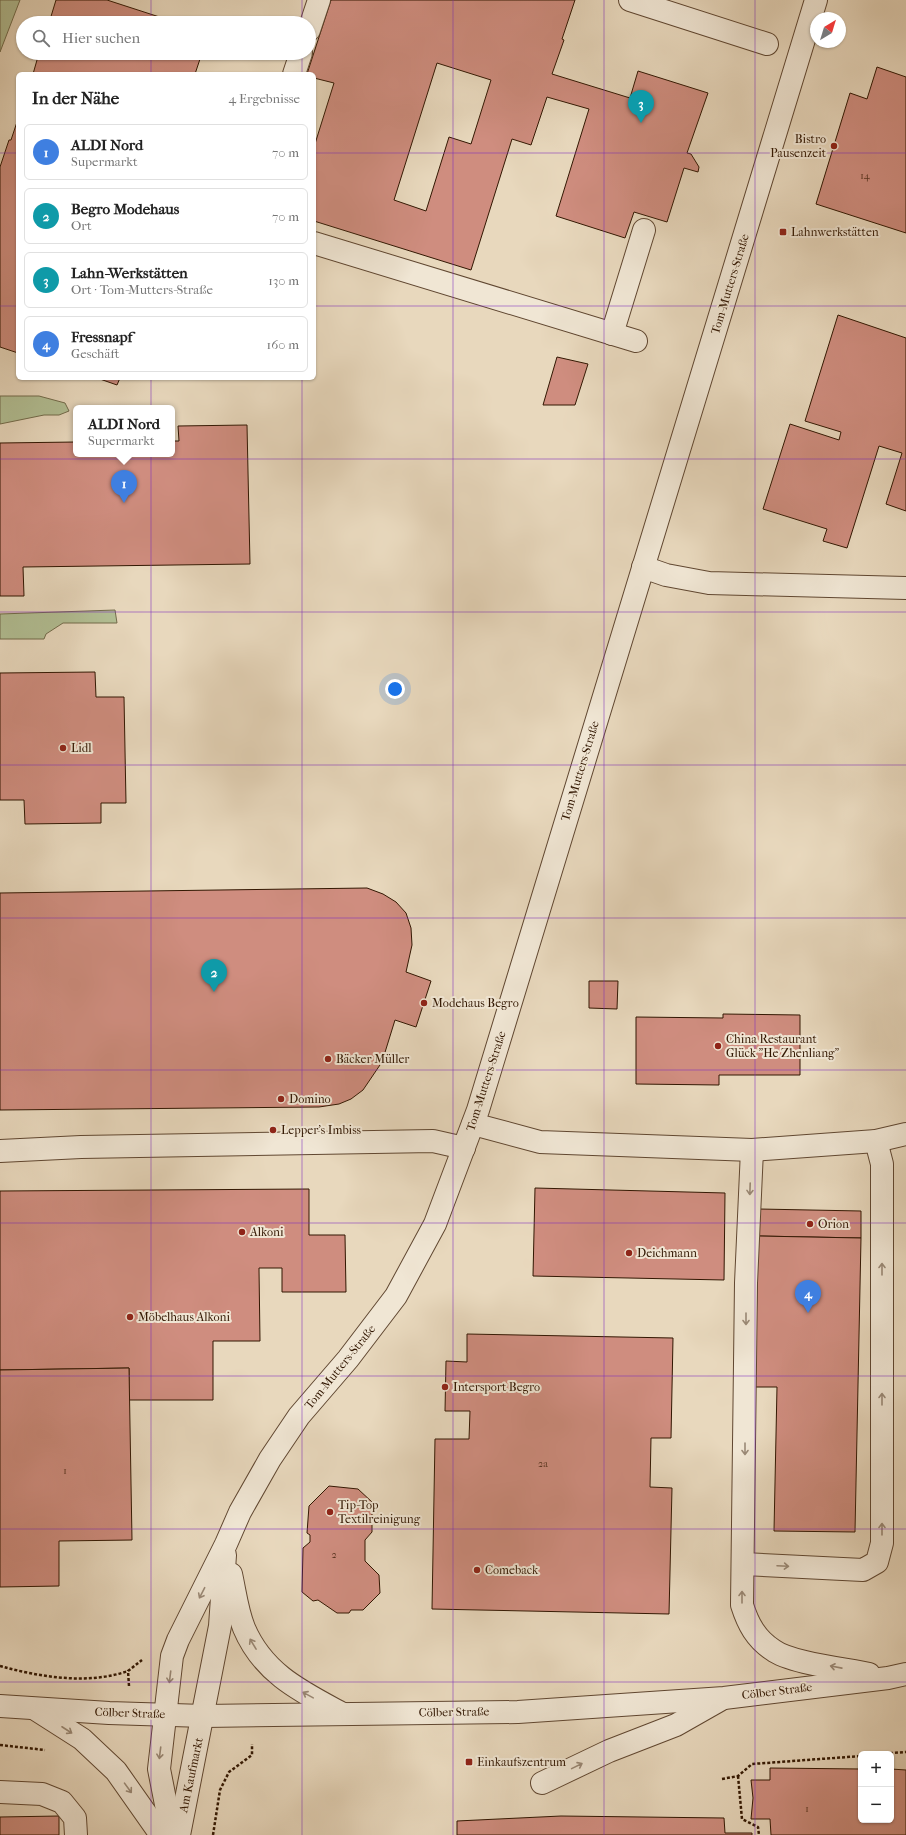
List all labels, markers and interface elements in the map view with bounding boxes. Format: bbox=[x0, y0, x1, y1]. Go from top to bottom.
north arrow bbox=[810, 12, 846, 48]
search box bbox=[16, 16, 316, 60]
icon: search bbox=[30, 27, 52, 49]
text: Hier suchen bbox=[62, 29, 140, 47]
text: In der Nähe bbox=[32, 88, 119, 108]
pin: 3 bbox=[628, 90, 654, 123]
text: 4 Ergebnisse bbox=[229, 91, 300, 106]
place label: Bistro Pausenzeit bbox=[770, 132, 827, 160]
text: ALDI Nord bbox=[71, 136, 143, 154]
marker: Bistro Pausenzeit bbox=[829, 141, 839, 151]
text: 1 bbox=[44, 145, 48, 160]
text: 70 m bbox=[272, 145, 299, 160]
text: Supermarkt bbox=[71, 154, 138, 169]
house number: 14 bbox=[860, 170, 871, 182]
text: Begro Modehaus bbox=[71, 200, 179, 218]
text: 2 bbox=[43, 209, 49, 224]
text: 70 m bbox=[272, 209, 299, 224]
text: Ort bbox=[71, 218, 92, 233]
place label: Lahnwerkstätten bbox=[791, 225, 879, 239]
marker: Lahnwerkstätten bbox=[778, 227, 788, 237]
street label: Tom-Mutters-Straße bbox=[708, 232, 752, 336]
text: Lahn-Werkstätten bbox=[71, 264, 188, 282]
text: 3 bbox=[43, 273, 49, 288]
text: 130 m bbox=[268, 273, 299, 288]
text: Ort · Tom-Mutters-Straße bbox=[71, 282, 213, 297]
text: Fressnapf bbox=[71, 328, 132, 346]
text: 4 bbox=[42, 337, 50, 352]
text: 160 m bbox=[267, 337, 299, 352]
text: Geschäft bbox=[71, 346, 119, 361]
popup bbox=[73, 405, 175, 457]
text: ALDI Nord bbox=[88, 415, 160, 433]
text: Supermarkt bbox=[88, 433, 155, 448]
pin: 1 bbox=[111, 470, 137, 503]
your location bbox=[385, 679, 405, 699]
street label: Tom-Mutters-Straße bbox=[558, 719, 602, 823]
place label: Lidl bbox=[71, 741, 92, 755]
marker: Lidl bbox=[58, 743, 68, 753]
pin: 2 bbox=[201, 959, 227, 992]
place label: Modehaus Begro bbox=[432, 996, 519, 1010]
marker: Modehaus Begro bbox=[419, 998, 429, 1008]
street label: Tom-Mutters-Straße bbox=[463, 1029, 509, 1133]
place label: China Restaurant Glück "He Zhenliang" bbox=[726, 1032, 840, 1060]
marker: China Restaurant Glück "He Zhenliang" bbox=[713, 1041, 723, 1051]
place label: Bäcker Müller bbox=[336, 1052, 410, 1066]
marker: Bäcker Müller bbox=[323, 1054, 333, 1064]
place label: Domino bbox=[289, 1092, 331, 1106]
marker: Domino bbox=[276, 1094, 286, 1104]
place label: Lepper's Imbiss bbox=[281, 1123, 362, 1137]
marker: Lepper's Imbiss bbox=[268, 1125, 278, 1135]
one-way arrow bbox=[746, 1182, 754, 1195]
place label: Orion bbox=[818, 1217, 849, 1231]
marker: Orion bbox=[805, 1219, 815, 1229]
place label: Alkoni bbox=[249, 1225, 284, 1239]
marker: Alkoni bbox=[237, 1227, 247, 1237]
place label: Deichmann bbox=[637, 1246, 697, 1260]
marker: Deichmann bbox=[624, 1248, 634, 1258]
one-way arrow bbox=[878, 1263, 886, 1276]
pin: 4 bbox=[795, 1280, 821, 1313]
place label: Möbelhaus Alkoni bbox=[138, 1310, 230, 1324]
marker: Möbelhaus Alkoni bbox=[125, 1312, 135, 1322]
one-way arrow bbox=[742, 1312, 750, 1325]
street label: Tom-Mutters-Straße bbox=[302, 1322, 378, 1412]
place label: Intersport Begro bbox=[453, 1380, 540, 1394]
marker: Intersport Begro bbox=[440, 1382, 450, 1392]
one-way arrow bbox=[878, 1393, 886, 1406]
one-way arrow bbox=[741, 1442, 749, 1455]
house number: 2a bbox=[538, 1458, 548, 1470]
house number: 1 bbox=[63, 1465, 67, 1477]
place label: Tip-Top Textilreinigung bbox=[338, 1498, 421, 1526]
marker: Tip-Top Textilreinigung bbox=[325, 1507, 335, 1517]
one-way arrow bbox=[878, 1523, 886, 1536]
house number: 2 bbox=[331, 1549, 337, 1561]
one-way arrow bbox=[776, 1562, 789, 1569]
place label: Comeback bbox=[485, 1563, 539, 1577]
marker: Comeback bbox=[472, 1565, 482, 1575]
one-way arrow bbox=[197, 1586, 205, 1598]
one-way arrow bbox=[738, 1591, 746, 1604]
one-way arrow bbox=[248, 1638, 256, 1650]
one-way arrow bbox=[829, 1663, 842, 1671]
one-way arrow bbox=[166, 1670, 173, 1683]
street label: Cölber Straße bbox=[741, 1680, 813, 1702]
one-way arrow bbox=[302, 1691, 314, 1699]
street label: Cölber Straße bbox=[418, 1704, 490, 1720]
street label: Cölber Straße bbox=[94, 1705, 166, 1721]
one-way arrow bbox=[61, 1726, 72, 1734]
street label: Am Kaufmarkt bbox=[176, 1735, 206, 1815]
one-way arrow bbox=[157, 1747, 164, 1760]
map controls bbox=[858, 1751, 894, 1823]
button: + bbox=[858, 1751, 894, 1787]
place label: Einkaufszentrum bbox=[477, 1755, 566, 1769]
marker: Einkaufszentrum bbox=[464, 1757, 474, 1767]
one-way arrow bbox=[571, 1762, 583, 1769]
one-way arrow bbox=[124, 1782, 132, 1793]
button: − bbox=[858, 1787, 894, 1823]
house number: 1 bbox=[805, 1803, 809, 1815]

